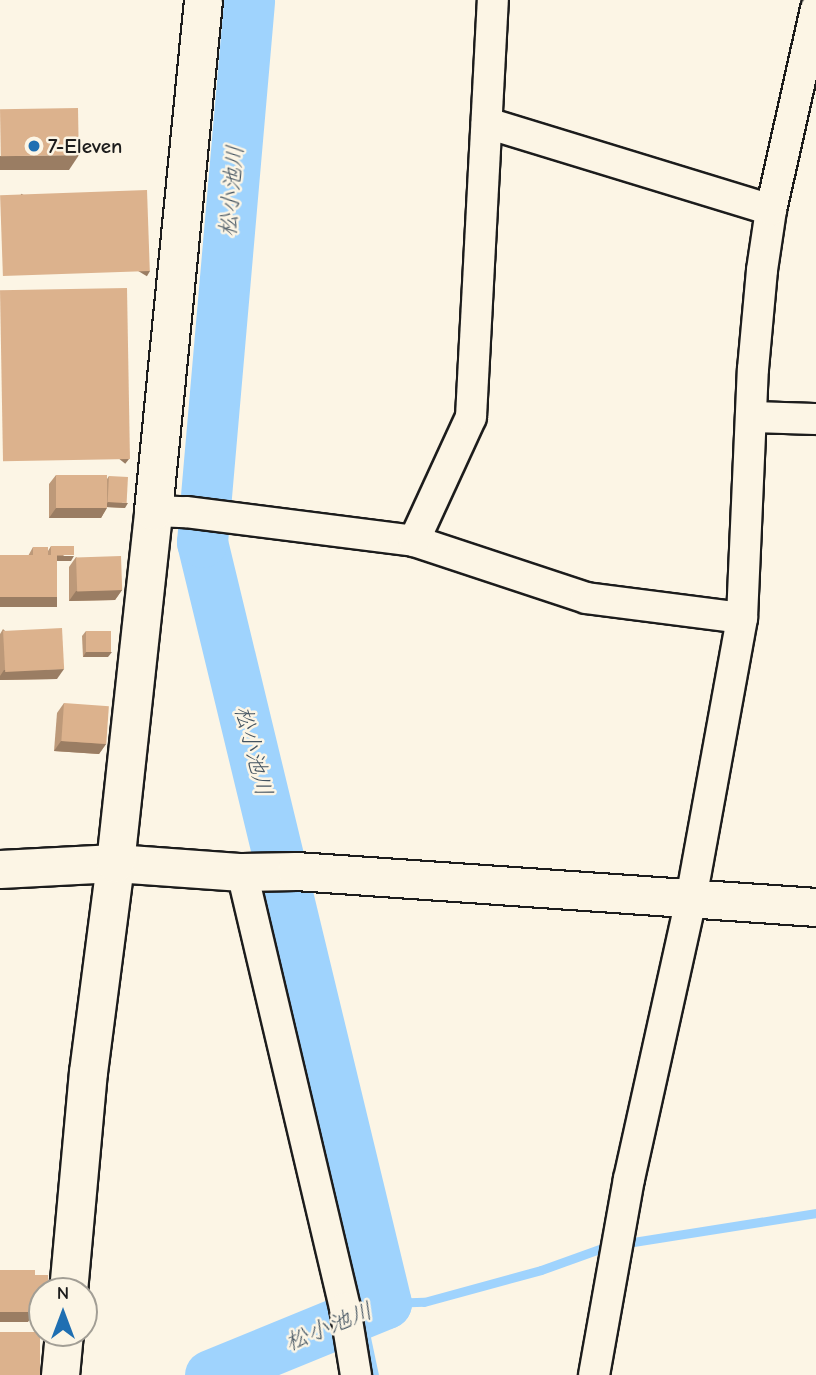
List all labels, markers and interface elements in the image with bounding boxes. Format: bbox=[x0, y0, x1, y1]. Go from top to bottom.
place label: 7-Eleven bbox=[48, 133, 122, 159]
marker: 7-Eleven bbox=[26, 138, 42, 154]
water label: 松小池川 bbox=[214, 144, 250, 238]
water label: 松小池川 bbox=[228, 703, 278, 799]
north arrow bbox=[28, 1277, 98, 1347]
text: N bbox=[57, 1282, 69, 1304]
water label: 松小池川 bbox=[281, 1297, 377, 1357]

